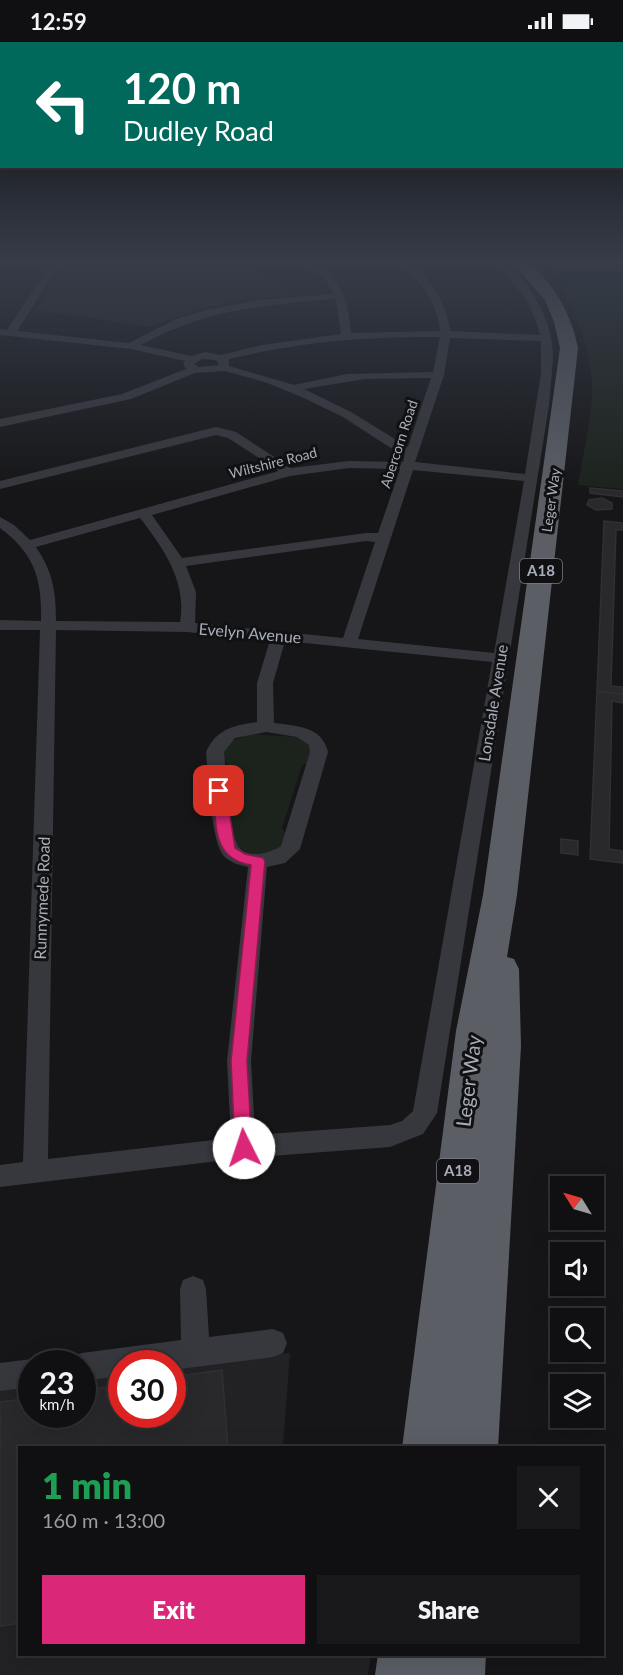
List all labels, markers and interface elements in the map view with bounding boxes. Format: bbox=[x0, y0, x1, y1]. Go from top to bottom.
text: 12:59 bbox=[30, 8, 87, 35]
text: 120 m bbox=[123, 63, 241, 113]
icon: left bbox=[24, 66, 102, 144]
text: Dudley Road bbox=[123, 114, 274, 147]
street label: Abercorn Road bbox=[376, 398, 421, 490]
street label: Wiltshire Road bbox=[227, 443, 319, 482]
street label: Leger Way bbox=[538, 466, 564, 533]
road number: A18 bbox=[520, 559, 562, 583]
street label: Evelyn Avenue bbox=[198, 619, 302, 646]
street label: Lonsdale Avenue bbox=[474, 643, 511, 763]
pin bbox=[193, 765, 244, 816]
icon: arrive bbox=[202, 774, 235, 807]
street label: Runnymede Road bbox=[30, 836, 53, 960]
street label: Leger Way bbox=[450, 1033, 486, 1128]
position arrow bbox=[212, 1116, 276, 1180]
road number: A18 bbox=[437, 1159, 479, 1183]
north arrow bbox=[550, 1176, 604, 1230]
map controls bbox=[550, 1176, 604, 1428]
button: sound bbox=[550, 1242, 604, 1296]
button: search bbox=[550, 1308, 604, 1362]
speed limit sign: 30 bbox=[108, 1350, 186, 1428]
text: 23 bbox=[40, 1364, 74, 1400]
button: layers bbox=[550, 1374, 604, 1428]
text: km/h bbox=[39, 1395, 75, 1413]
text: 1 min bbox=[42, 1463, 132, 1507]
button: close bbox=[517, 1466, 580, 1529]
text: 160 m · 13:00 bbox=[42, 1508, 165, 1532]
button: Exit bbox=[42, 1575, 305, 1644]
button: Share bbox=[317, 1575, 580, 1644]

